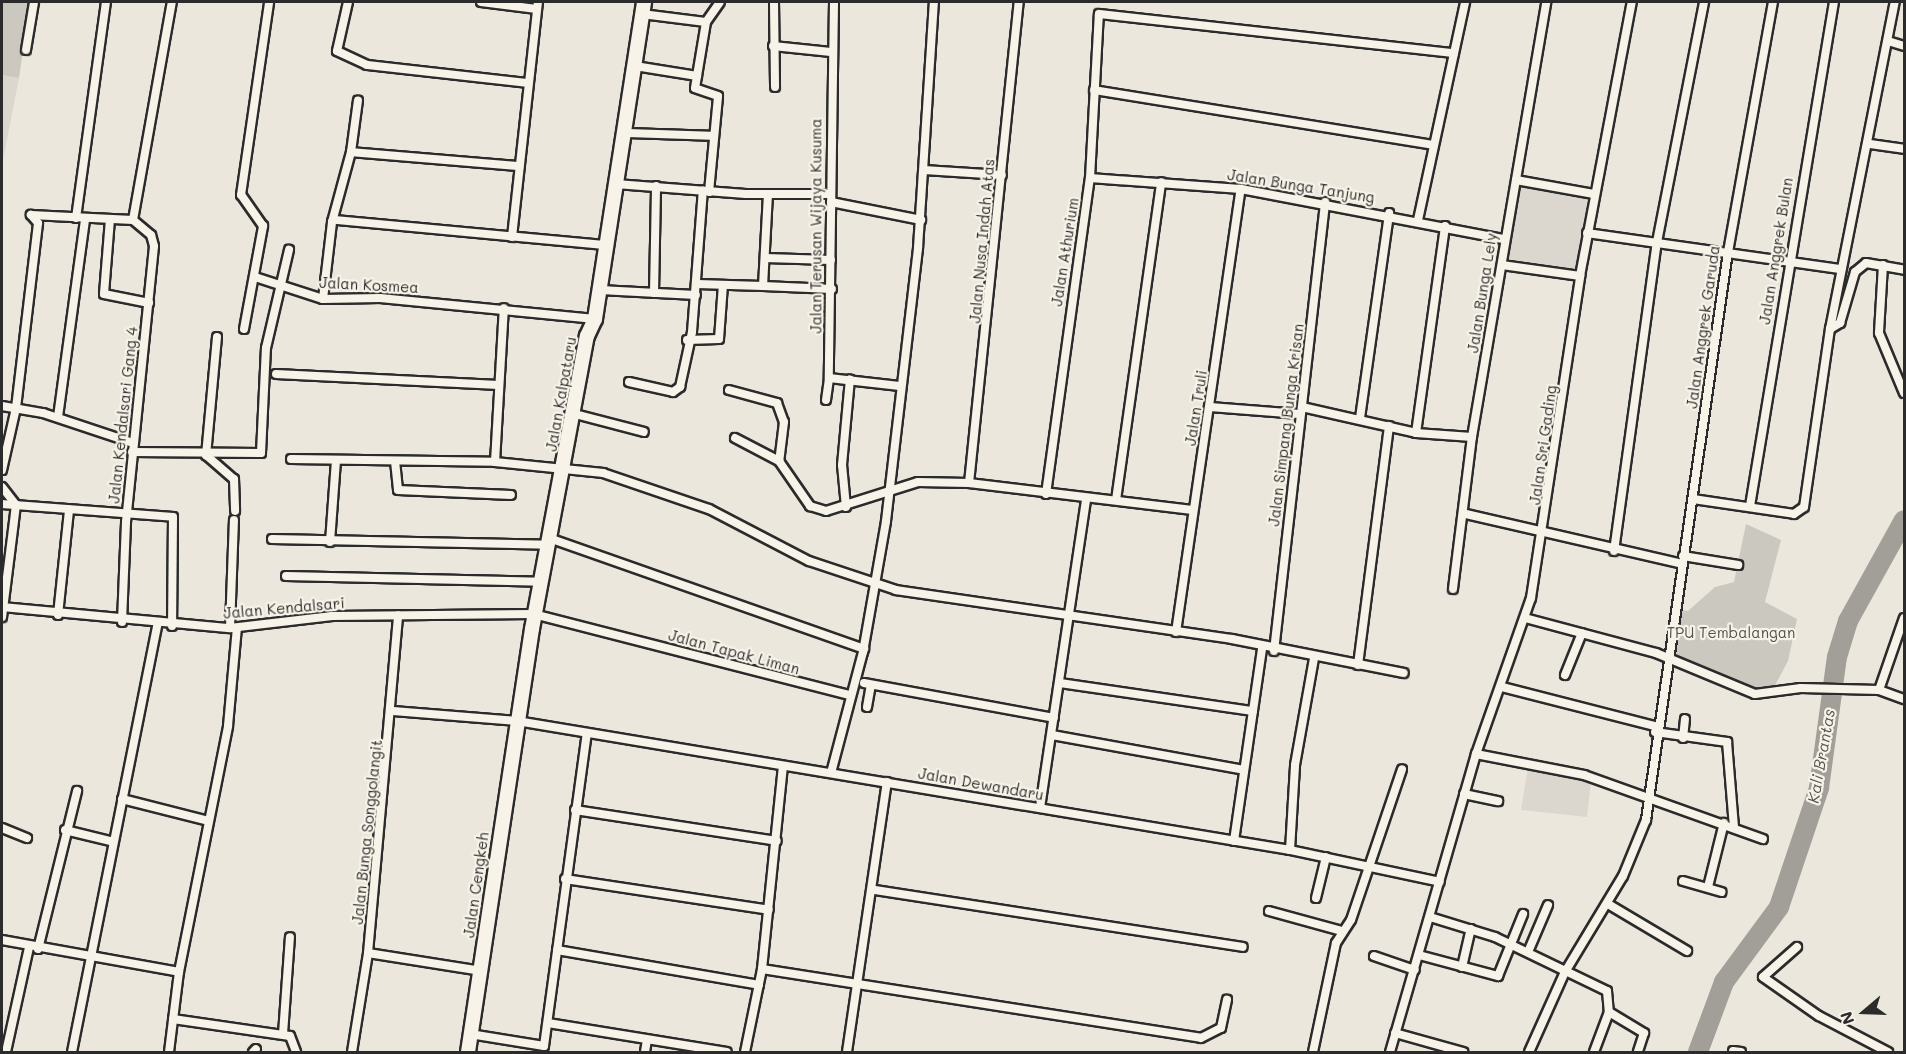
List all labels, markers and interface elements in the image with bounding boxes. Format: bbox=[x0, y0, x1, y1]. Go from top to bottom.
street label: Jalan Terusan Wijaya Kusuma bbox=[807, 118, 825, 334]
street label: Jalan Nusa Indah Atas bbox=[966, 158, 998, 324]
street label: Jalan Bunga Tanjung bbox=[1226, 165, 1376, 207]
street label: Jalan Anggrek Bulan bbox=[1756, 176, 1796, 326]
street label: Jalan Athurium bbox=[1048, 196, 1082, 308]
street label: Jalan Bunga Lely bbox=[1464, 232, 1500, 354]
street label: Jalan Anggrek Garuda bbox=[1683, 244, 1723, 410]
street label: Jalan Kosmea bbox=[319, 273, 419, 297]
street label: Jalan Simpang Bunga Krisan bbox=[1265, 323, 1307, 527]
street label: Jalan Kendalsari Gang 4 bbox=[105, 326, 141, 504]
street label: Jalan Kalpataru bbox=[542, 335, 580, 453]
street label: Jalan Truli bbox=[1181, 369, 1211, 447]
street label: Jalan Sri Gading bbox=[1526, 384, 1560, 506]
street label: Jalan Kendalsari bbox=[223, 594, 345, 622]
park label: TPU Tembalangan bbox=[1667, 624, 1795, 642]
street label: Jalan Tapak Liman bbox=[666, 626, 802, 678]
water label: Kali Brantas bbox=[1803, 707, 1839, 805]
street label: Jalan Bunga Songgolangit bbox=[348, 739, 386, 925]
street label: Jalan Dewandaru bbox=[917, 764, 1045, 804]
street label: Jalan Cengkeh bbox=[460, 831, 492, 939]
north arrow bbox=[1834, 982, 1894, 1042]
text: N bbox=[1835, 1009, 1858, 1027]

